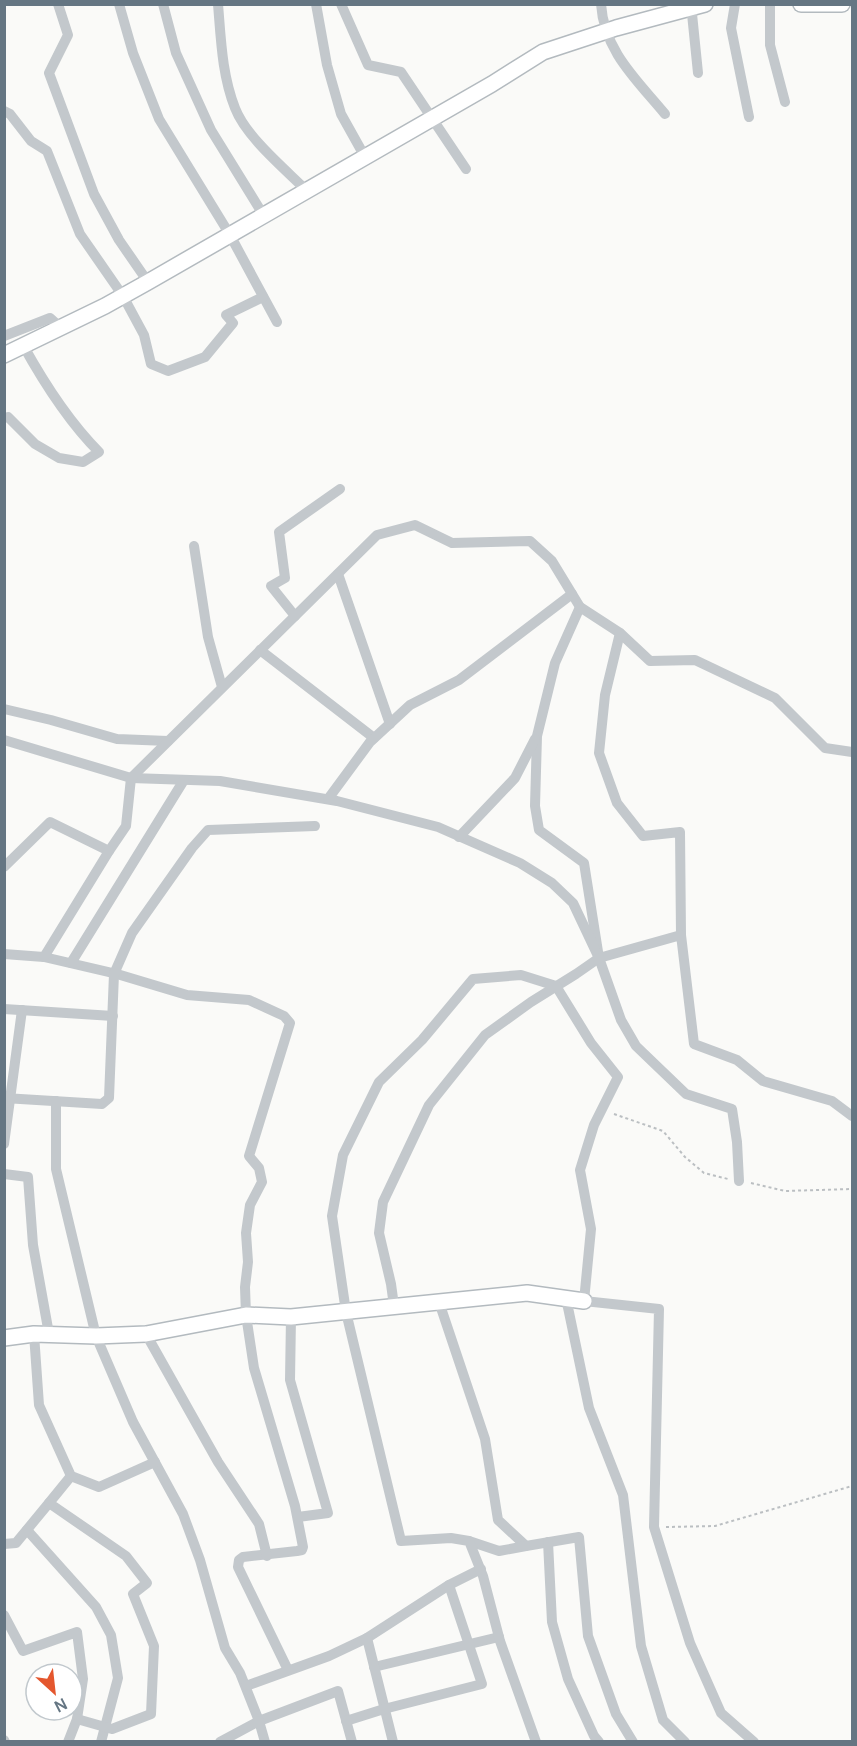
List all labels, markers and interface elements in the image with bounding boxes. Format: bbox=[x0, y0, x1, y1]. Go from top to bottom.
north arrow bbox=[24, 1662, 84, 1722]
text: N bbox=[51, 1693, 71, 1718]

